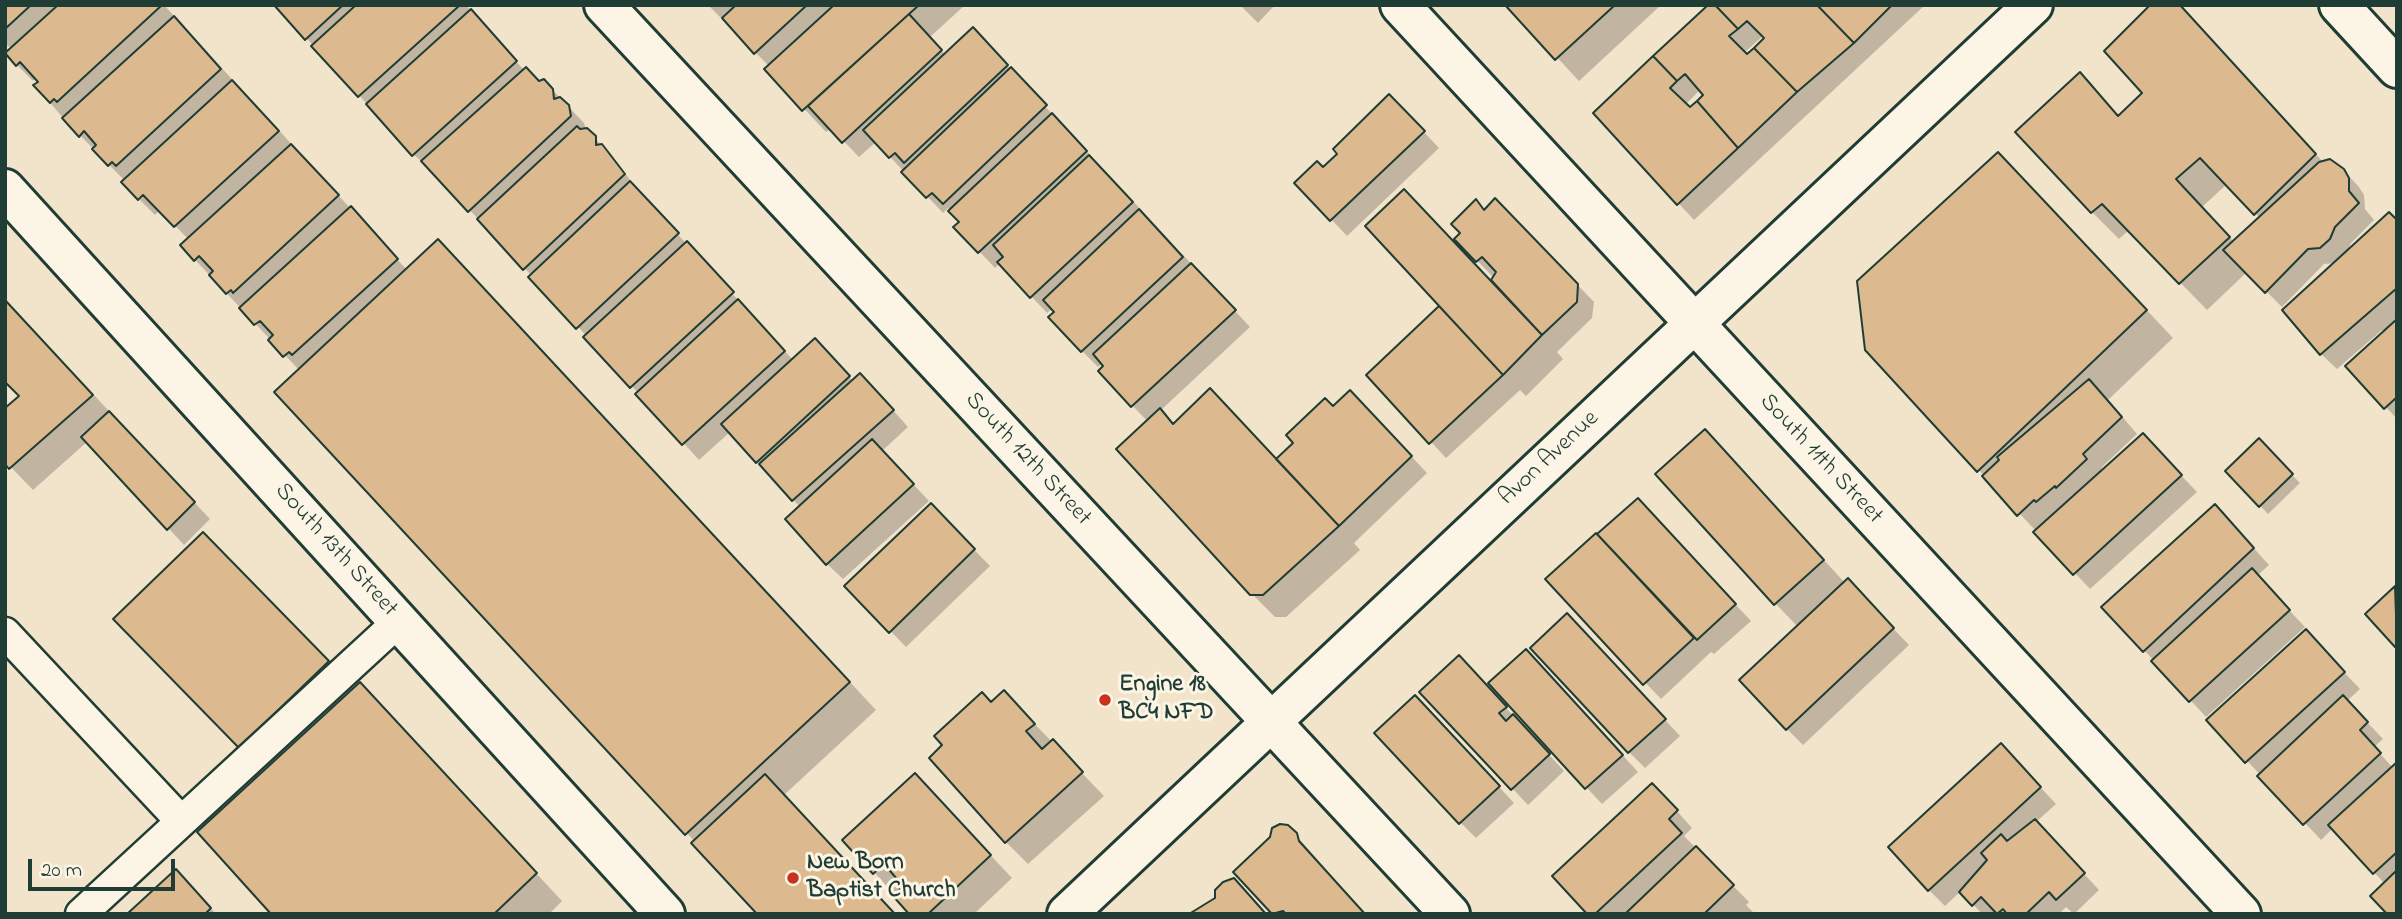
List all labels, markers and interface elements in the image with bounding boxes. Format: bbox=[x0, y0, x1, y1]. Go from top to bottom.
street label: South 12th Street bbox=[958, 387, 1096, 533]
street label: South 11th Street bbox=[1752, 389, 1888, 531]
street label: Avon Avenue bbox=[1494, 405, 1606, 513]
street label: South 13th Street bbox=[267, 478, 403, 624]
place label: Engine 18 BC4 NFD bbox=[1119, 672, 1214, 728]
marker: Engine 18 BC4 NFD bbox=[1097, 692, 1113, 708]
scale bar bbox=[32, 846, 178, 890]
place label: New Born Baptist Church bbox=[807, 850, 956, 906]
text: 20 m bbox=[41, 856, 82, 886]
marker: New Born Baptist Church bbox=[785, 870, 801, 886]

